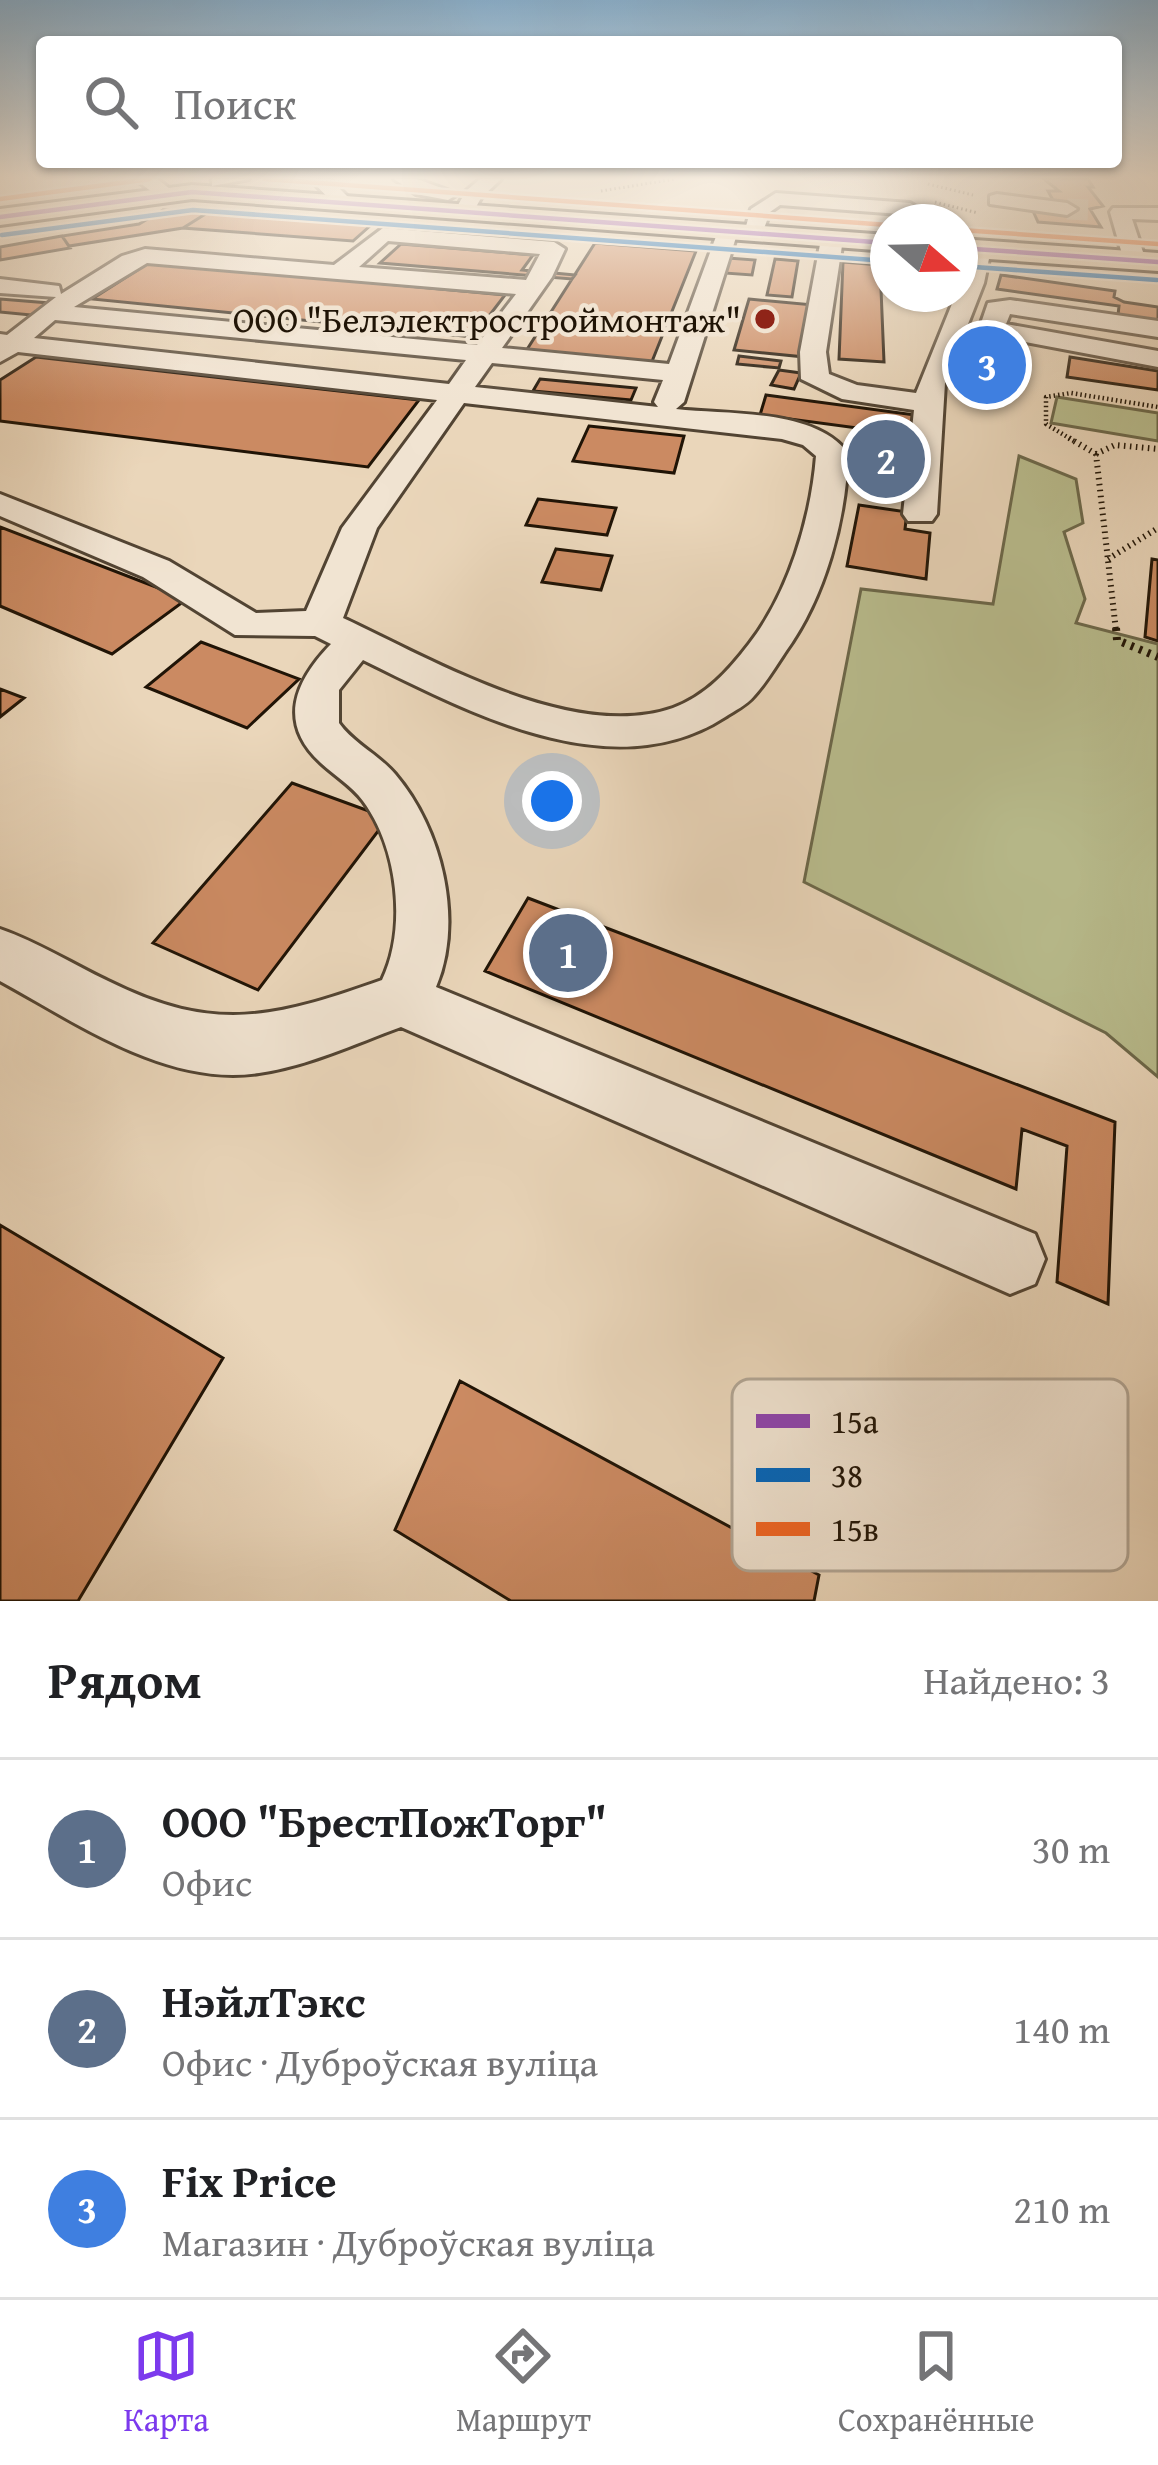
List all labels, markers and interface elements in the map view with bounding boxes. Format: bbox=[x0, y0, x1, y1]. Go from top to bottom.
search box bbox=[36, 36, 1122, 168]
icon: search bbox=[78, 69, 144, 135]
text: Поиск bbox=[174, 70, 296, 135]
north arrow bbox=[870, 204, 978, 312]
place label: ООО "Белэлектростроймонтаж" bbox=[233, 292, 741, 345]
marker: ООО "Белэлектростроймонтаж" bbox=[752, 306, 778, 332]
pin: 3 bbox=[948, 320, 1026, 410]
pin: 2 bbox=[847, 414, 925, 504]
your location bbox=[522, 771, 582, 831]
pin: 1 bbox=[529, 908, 607, 998]
legend bbox=[732, 1379, 1128, 1571]
text: 15а bbox=[831, 1397, 879, 1445]
text: 38 bbox=[831, 1451, 863, 1499]
text: 15в bbox=[831, 1505, 879, 1553]
text: Рядом bbox=[48, 1642, 202, 1717]
text: Найдено: 3 bbox=[923, 1651, 1110, 1708]
text: ООО "БрестПожТорг" bbox=[162, 1788, 607, 1853]
text: 1 bbox=[77, 1820, 97, 1877]
text: 30 m bbox=[1032, 1820, 1110, 1877]
text: Офис bbox=[162, 1853, 252, 1910]
text: НэйлТэкс bbox=[162, 1968, 366, 2033]
text: 2 bbox=[77, 2000, 97, 2057]
text: 140 m bbox=[1013, 2000, 1110, 2057]
text: Офис · Дуброўская вуліца bbox=[162, 2033, 598, 2090]
text: Fix Price bbox=[162, 2148, 337, 2213]
text: 3 bbox=[77, 2180, 97, 2237]
text: 210 m bbox=[1013, 2180, 1110, 2237]
text: Магазин · Дуброўская вуліца bbox=[162, 2213, 655, 2270]
tab: Карта bbox=[124, 2323, 209, 2443]
tab: Маршрут bbox=[456, 2323, 591, 2443]
tab: Сохранённые bbox=[838, 2323, 1035, 2443]

